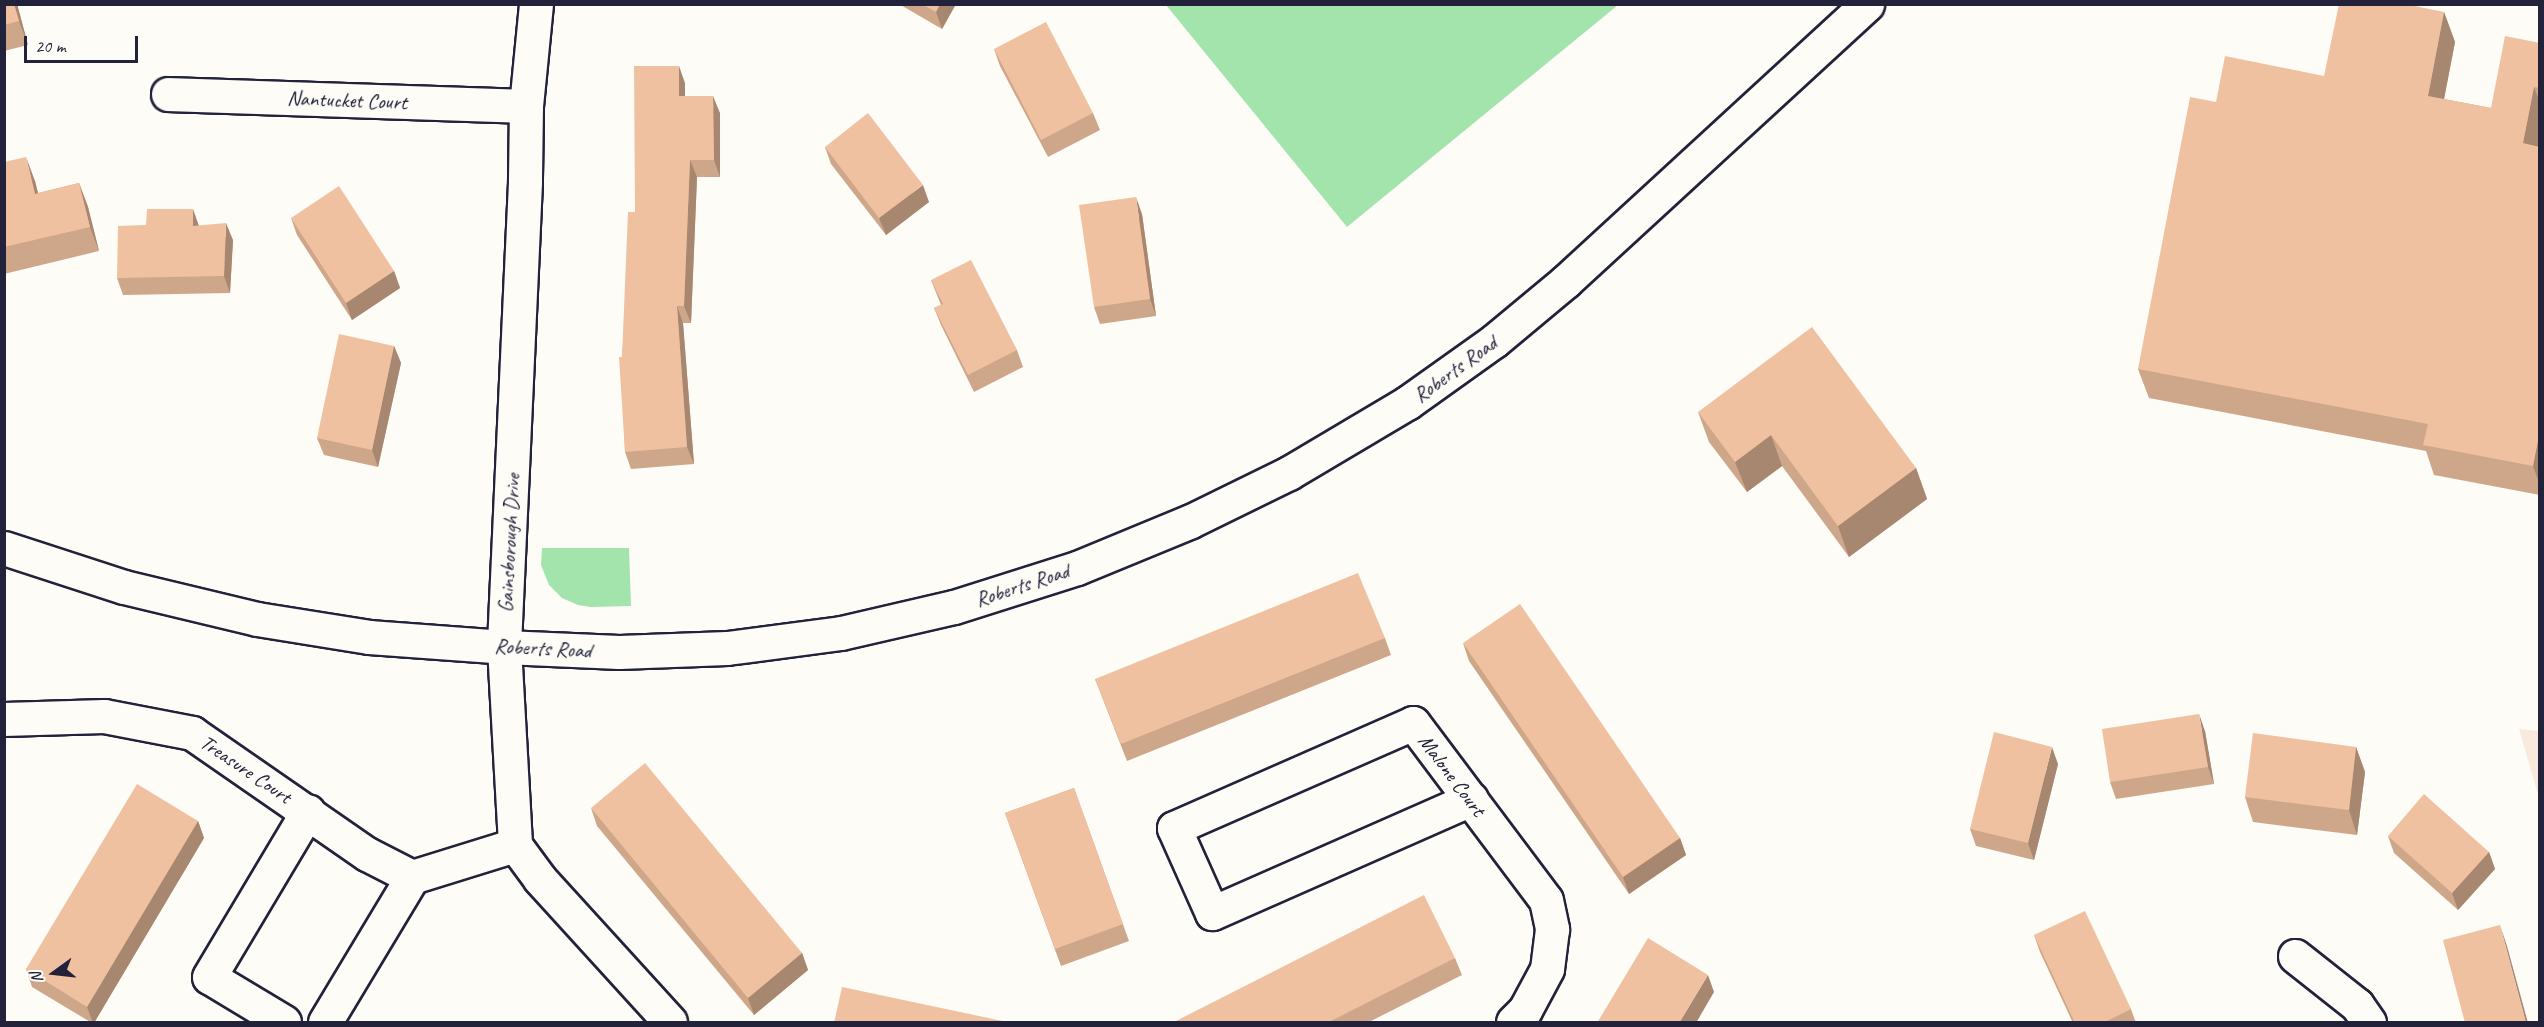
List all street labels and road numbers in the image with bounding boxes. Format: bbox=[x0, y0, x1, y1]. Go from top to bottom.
street label: Nantucket Court bbox=[287, 85, 407, 115]
street label: Roberts Road bbox=[1409, 330, 1501, 408]
street label: Gainsborough Drive bbox=[493, 473, 525, 613]
street label: Roberts Road bbox=[972, 558, 1072, 612]
street label: Roberts Road bbox=[494, 633, 592, 663]
street label: Treasure Court bbox=[196, 729, 296, 809]
street label: Malone Court bbox=[1413, 729, 1491, 821]

